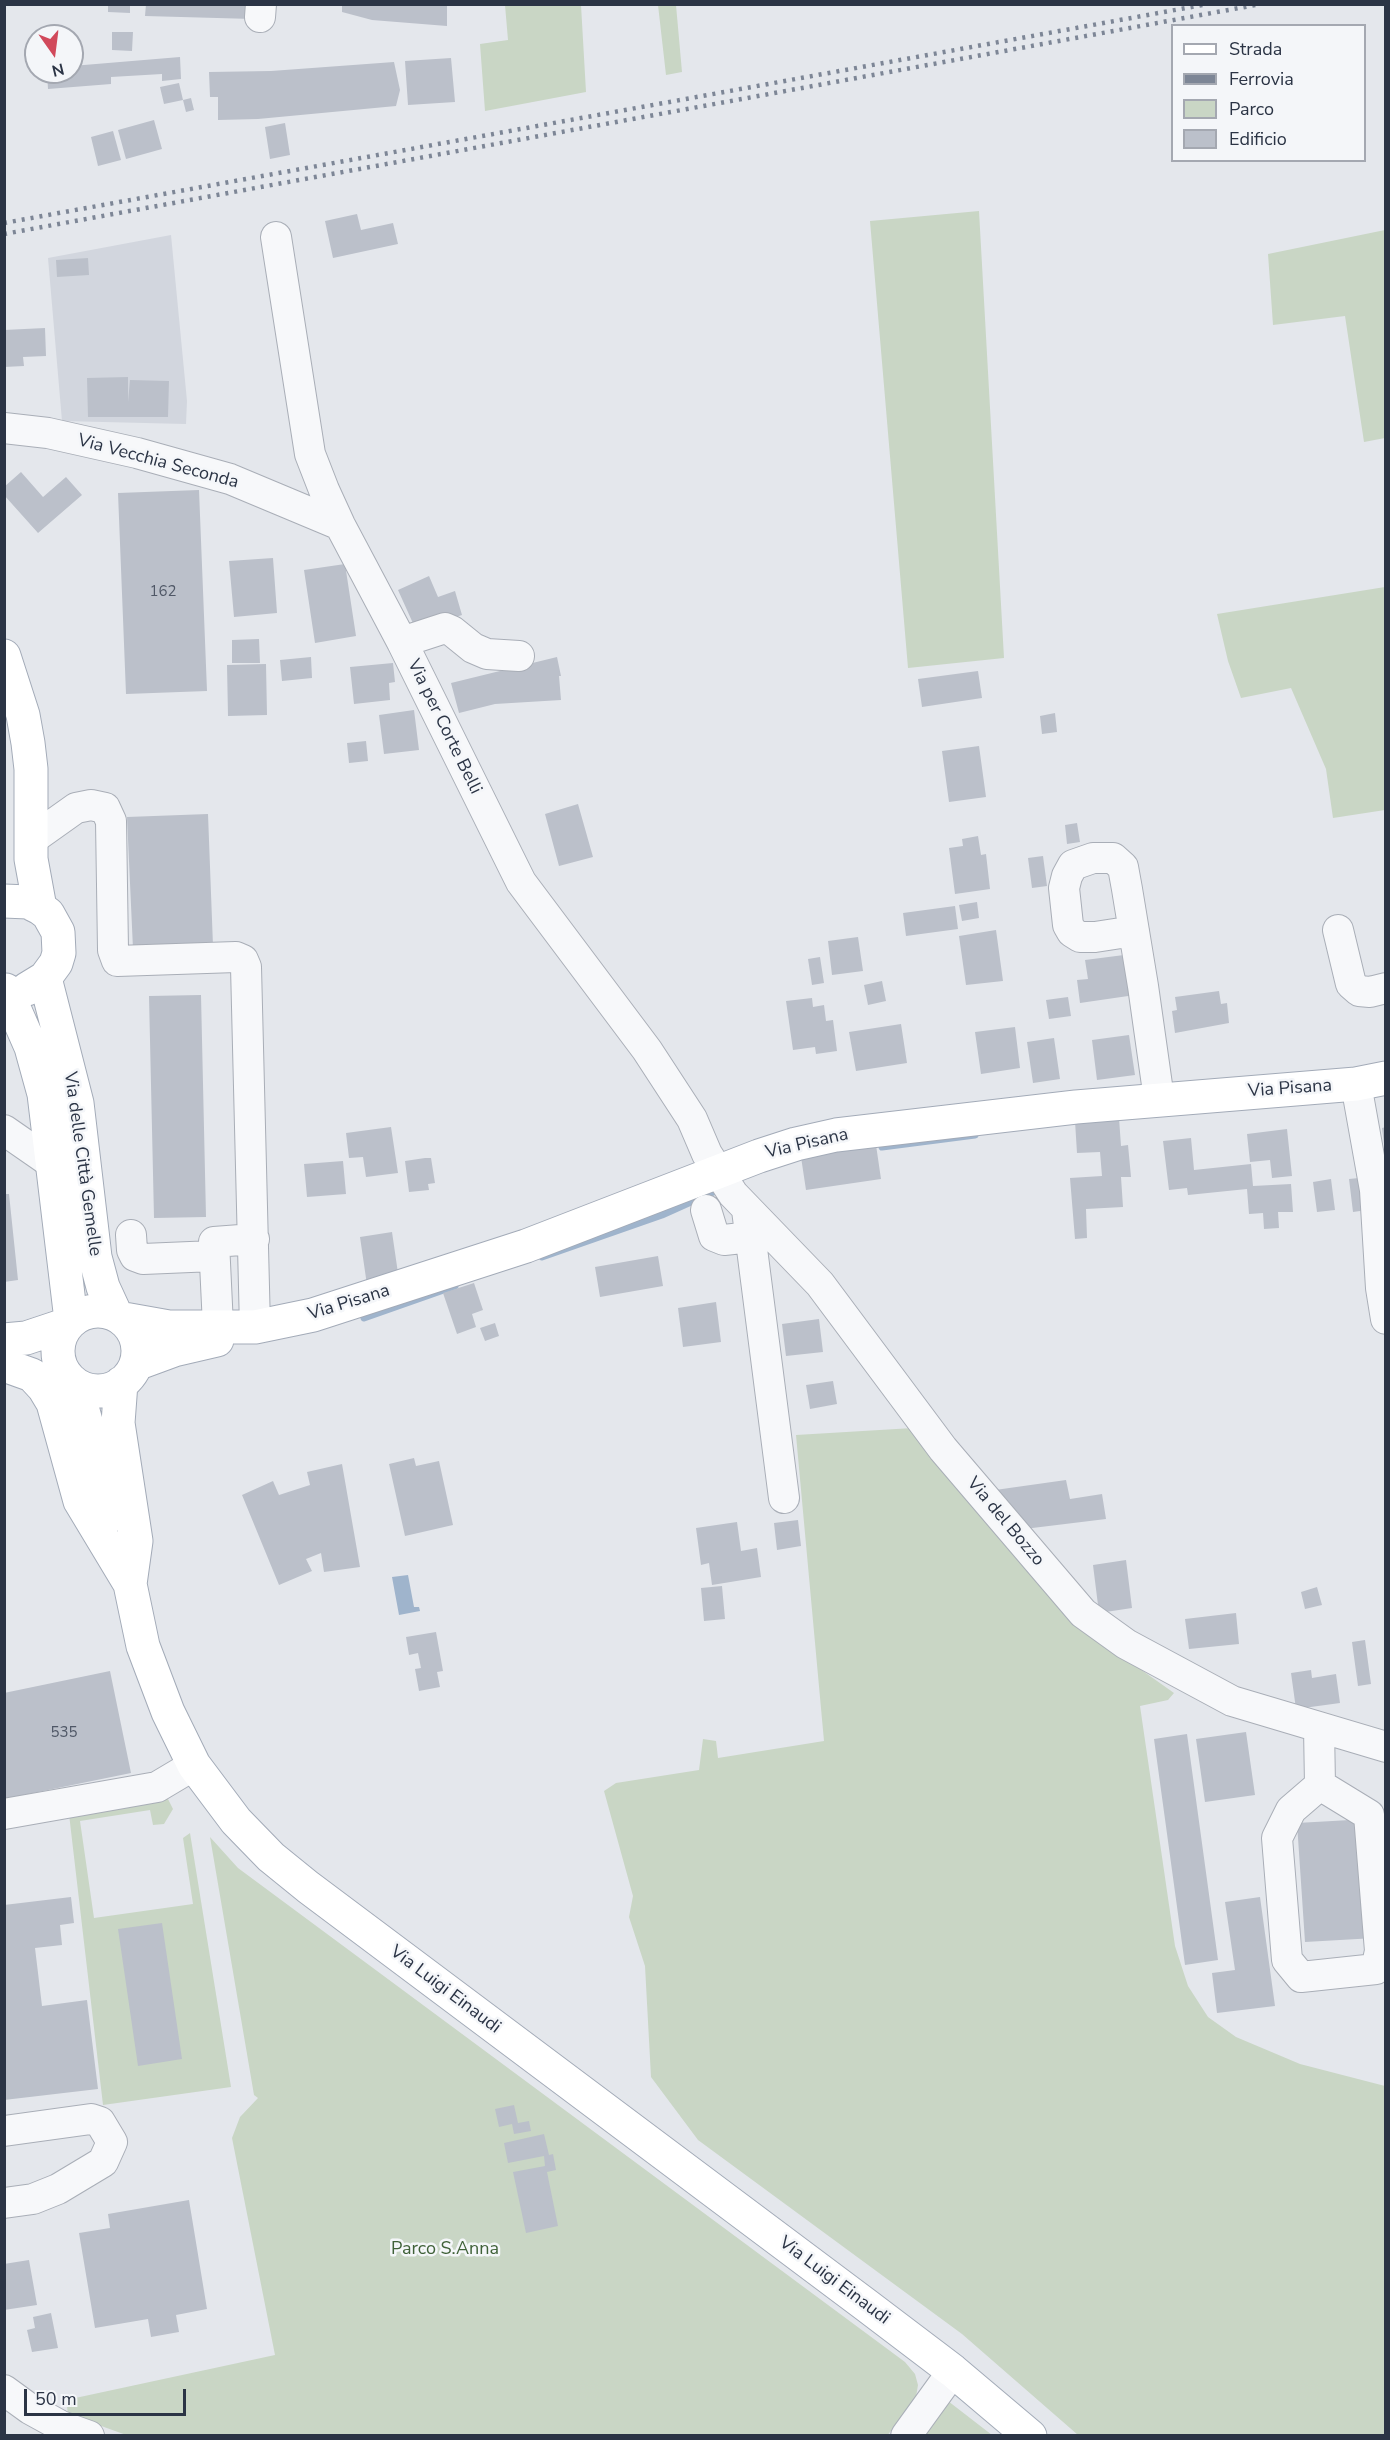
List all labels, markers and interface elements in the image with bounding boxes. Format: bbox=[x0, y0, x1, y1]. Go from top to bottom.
north arrow bbox=[24, 24, 84, 84]
legend bbox=[1171, 24, 1366, 162]
text: Strada bbox=[1229, 37, 1282, 61]
text: N bbox=[49, 57, 66, 82]
text: Ferrovia bbox=[1229, 67, 1294, 91]
text: Parco bbox=[1229, 97, 1274, 121]
text: Edificio bbox=[1229, 127, 1287, 151]
street label: Via Vecchia Seconda bbox=[75, 430, 241, 494]
house number: 162 bbox=[150, 583, 176, 601]
street label: Via per Corte Belli bbox=[402, 656, 486, 798]
street label: Via delle Città Gemelle bbox=[58, 1070, 106, 1258]
street label: Via Pisana bbox=[1247, 1075, 1333, 1103]
street label: Via Pisana bbox=[764, 1124, 850, 1164]
street label: Via Pisana bbox=[306, 1280, 392, 1326]
street label: Via del Bozzo bbox=[962, 1473, 1048, 1571]
house number: 535 bbox=[51, 1724, 77, 1742]
street label: Via Luigi Einaudi bbox=[385, 1941, 505, 2039]
street label: Via Luigi Einaudi bbox=[774, 2232, 894, 2330]
park label: Parco S.Anna bbox=[391, 2239, 499, 2261]
scale bar bbox=[27, 2377, 189, 2415]
text: 50 m bbox=[35, 2387, 77, 2411]

